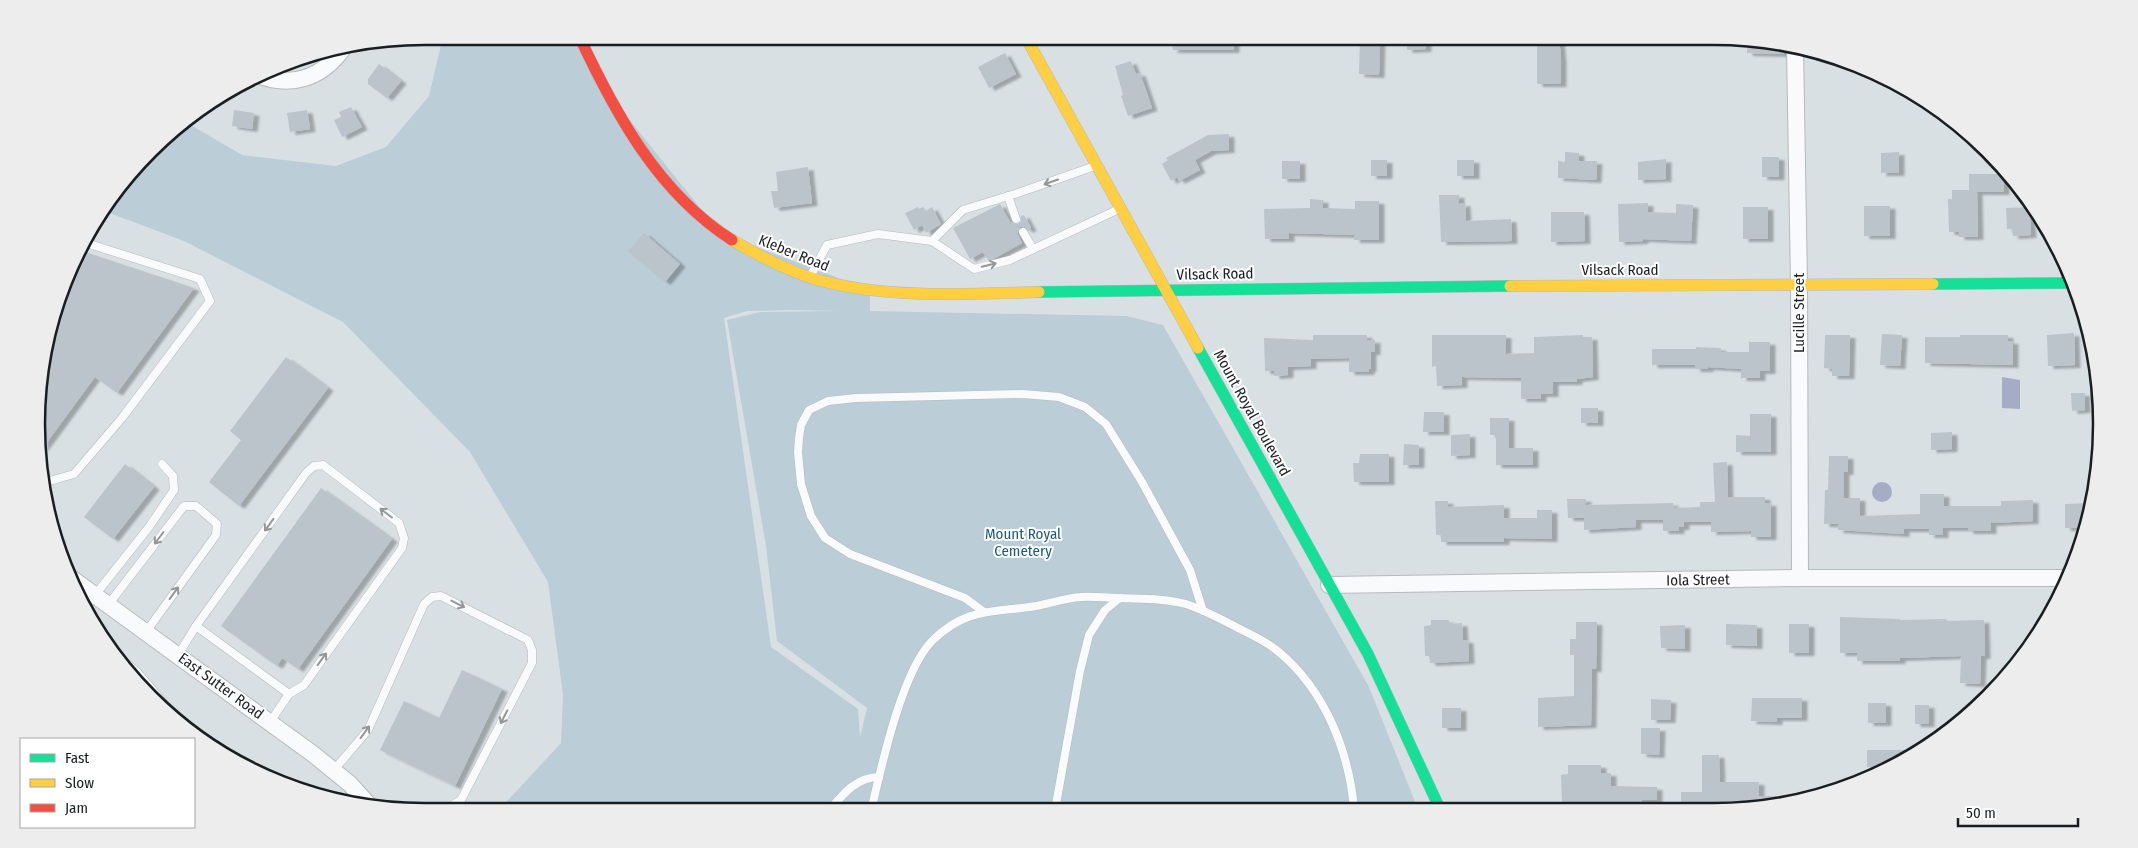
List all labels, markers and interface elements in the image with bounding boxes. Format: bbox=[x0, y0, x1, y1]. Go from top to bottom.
one-way arrow bbox=[1044, 178, 1060, 187]
street label: Kleber Road bbox=[756, 231, 832, 275]
one-way arrow bbox=[980, 260, 996, 269]
street label: Vilsack Road bbox=[1581, 261, 1659, 279]
street label: Vilsack Road bbox=[1176, 264, 1254, 284]
street label: Lucille Street bbox=[1790, 273, 1808, 353]
street label: Mount Royal Boulevard bbox=[1210, 347, 1294, 479]
one-way arrow bbox=[379, 508, 393, 518]
one-way arrow bbox=[264, 518, 274, 532]
park label: Mount Royal Cemetery bbox=[985, 525, 1061, 560]
one-way arrow bbox=[154, 531, 164, 545]
street label: Iola Street bbox=[1666, 570, 1730, 590]
one-way arrow bbox=[169, 586, 179, 600]
one-way arrow bbox=[450, 600, 465, 609]
street label: East Sutter Road bbox=[175, 649, 267, 723]
one-way arrow bbox=[317, 653, 327, 667]
one-way arrow bbox=[499, 709, 509, 724]
one-way arrow bbox=[359, 726, 370, 739]
legend bbox=[20, 738, 195, 828]
text: Fast bbox=[65, 749, 89, 767]
text: Slow bbox=[65, 774, 94, 792]
scale bar bbox=[1958, 796, 2078, 828]
text: Jam bbox=[65, 799, 88, 817]
text: 50 m bbox=[1966, 804, 1996, 822]

